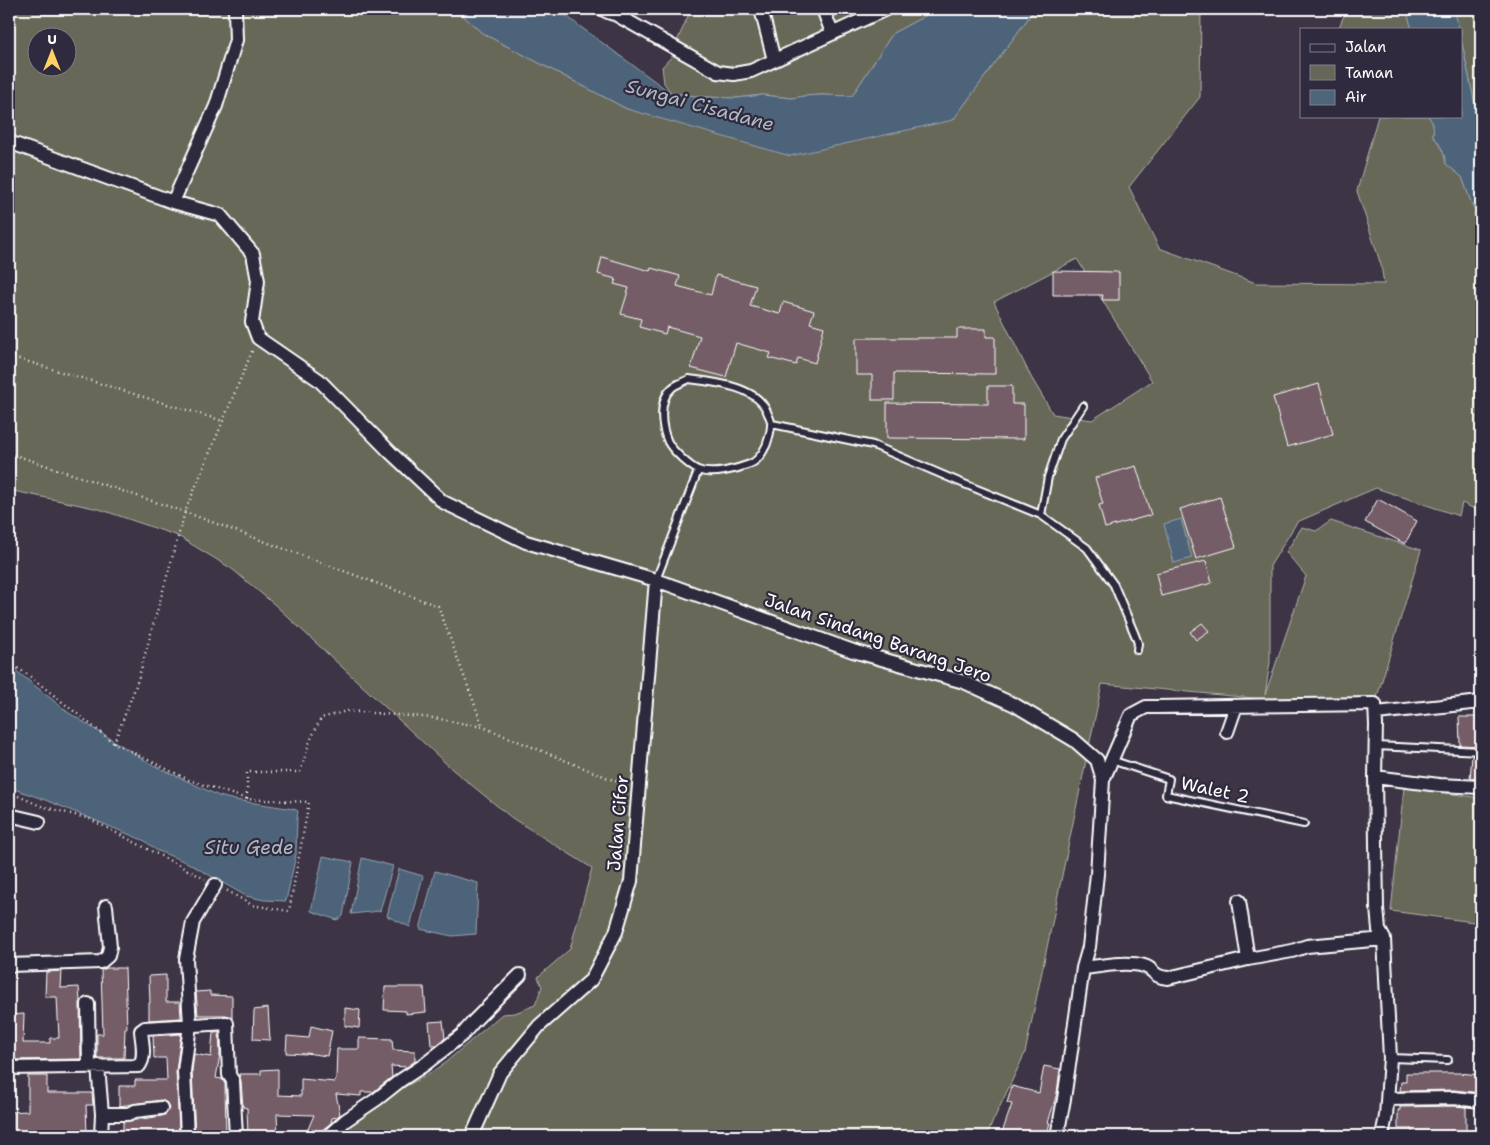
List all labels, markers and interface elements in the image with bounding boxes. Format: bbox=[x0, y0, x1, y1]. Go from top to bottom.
north arrow bbox=[28, 28, 78, 78]
legend bbox=[1300, 28, 1462, 118]
text: U bbox=[47, 30, 57, 48]
text: Jalan bbox=[1345, 37, 1386, 57]
text: Taman bbox=[1345, 63, 1393, 83]
water label: Sungai Cisadane bbox=[623, 73, 777, 137]
text: Air bbox=[1345, 87, 1367, 107]
street label: Jalan Sindang Barang Jero bbox=[761, 588, 995, 688]
street label: Walet 2 bbox=[1178, 771, 1252, 809]
street label: Jalan Cifor bbox=[602, 774, 634, 872]
water label: Situ Gede bbox=[204, 835, 294, 860]

